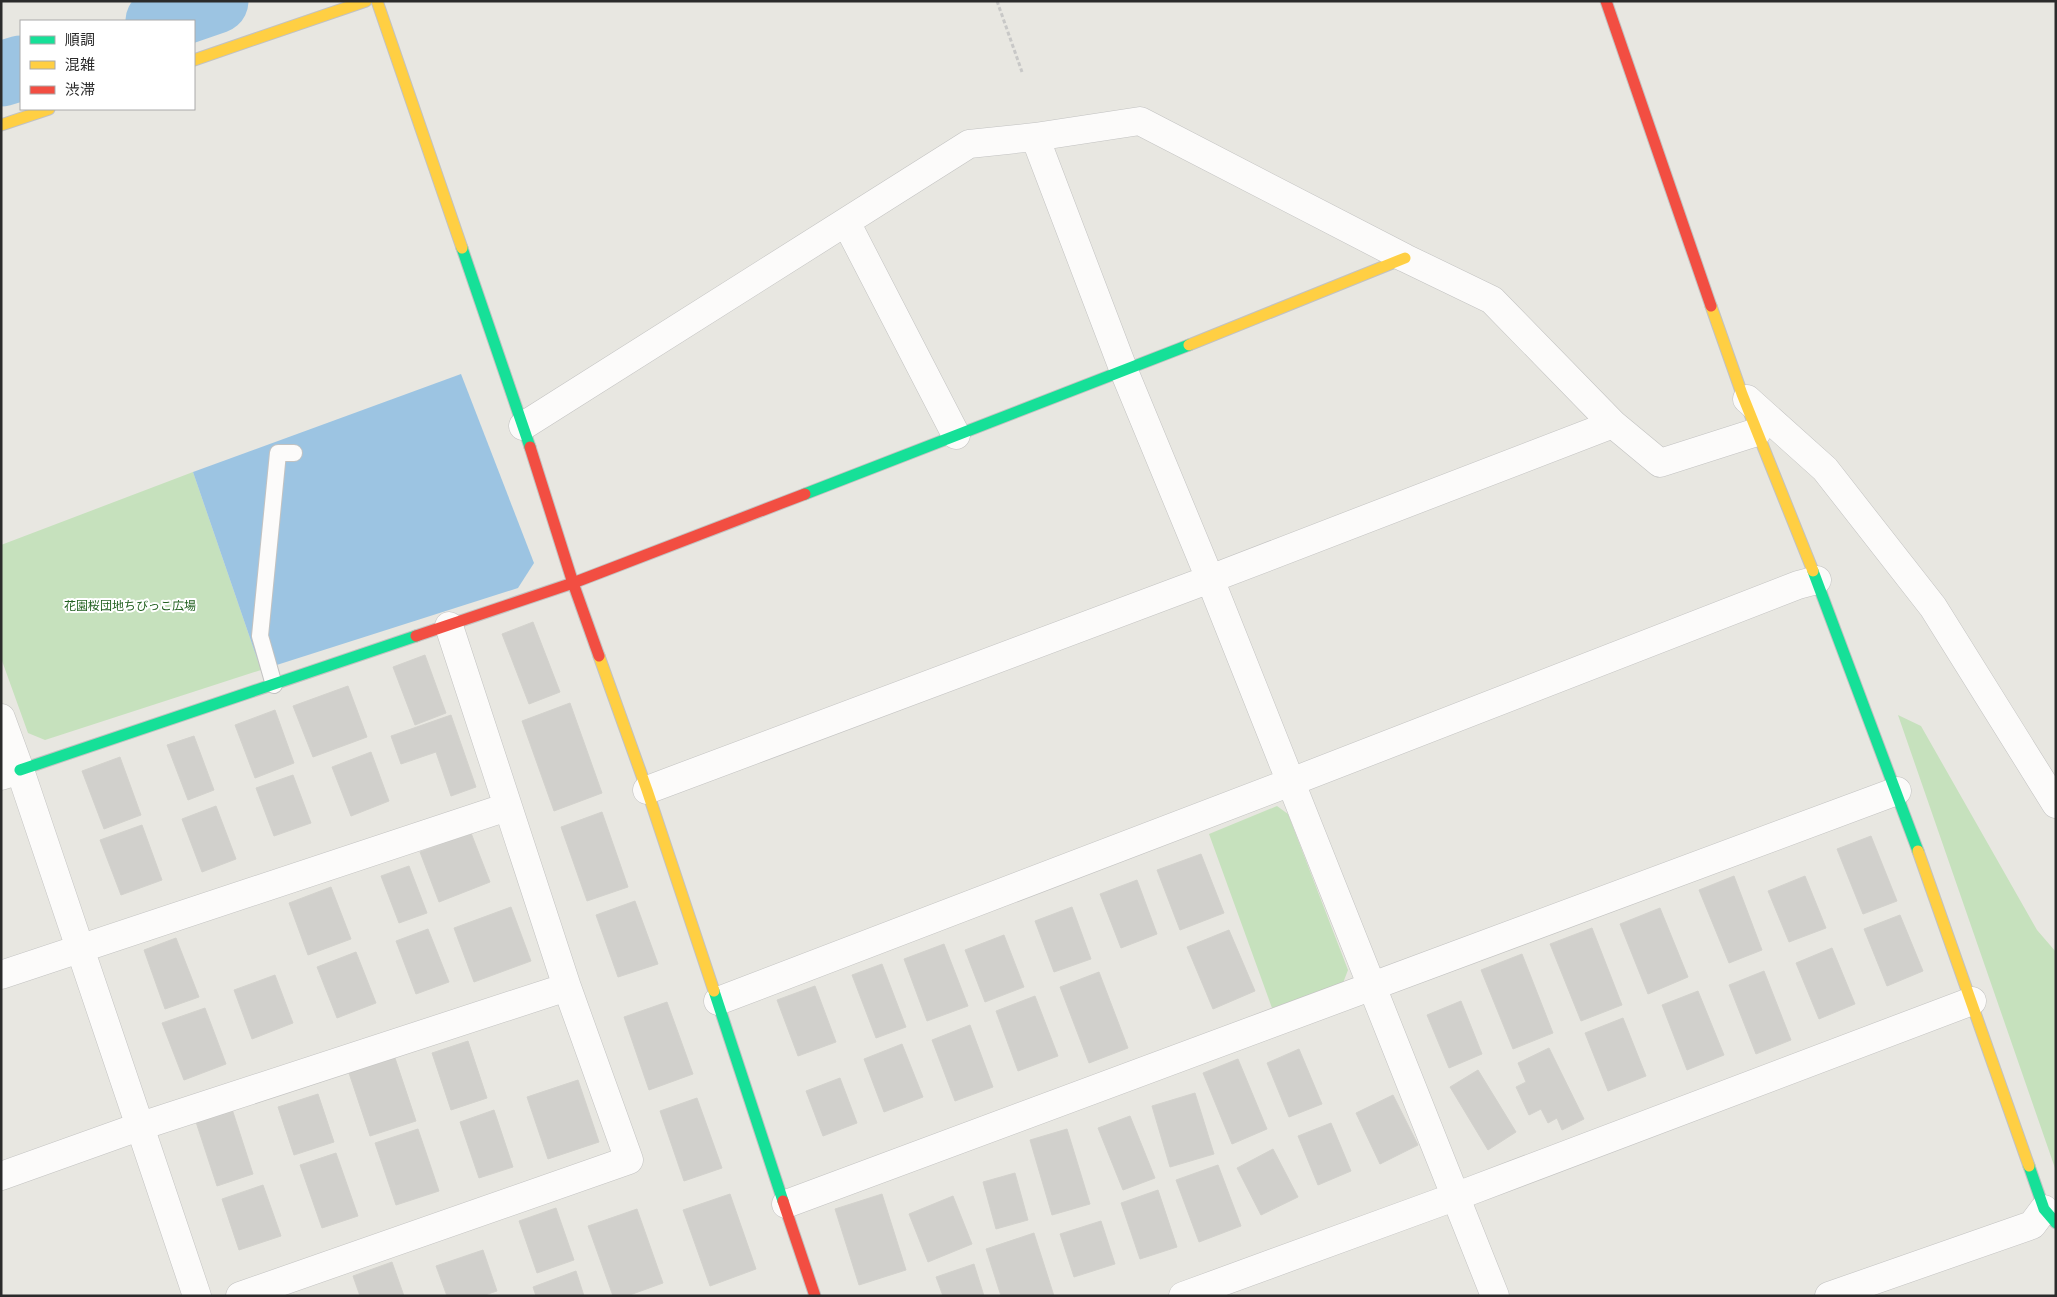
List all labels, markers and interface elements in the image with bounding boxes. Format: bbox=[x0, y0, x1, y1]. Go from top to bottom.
legend bbox=[20, 20, 195, 110]
text: 順調 bbox=[65, 30, 95, 48]
text: 混雑 bbox=[65, 55, 95, 73]
text: 渋滞 bbox=[65, 80, 95, 98]
park label: 花園桜団地ちびっこ広場 bbox=[64, 598, 196, 613]

